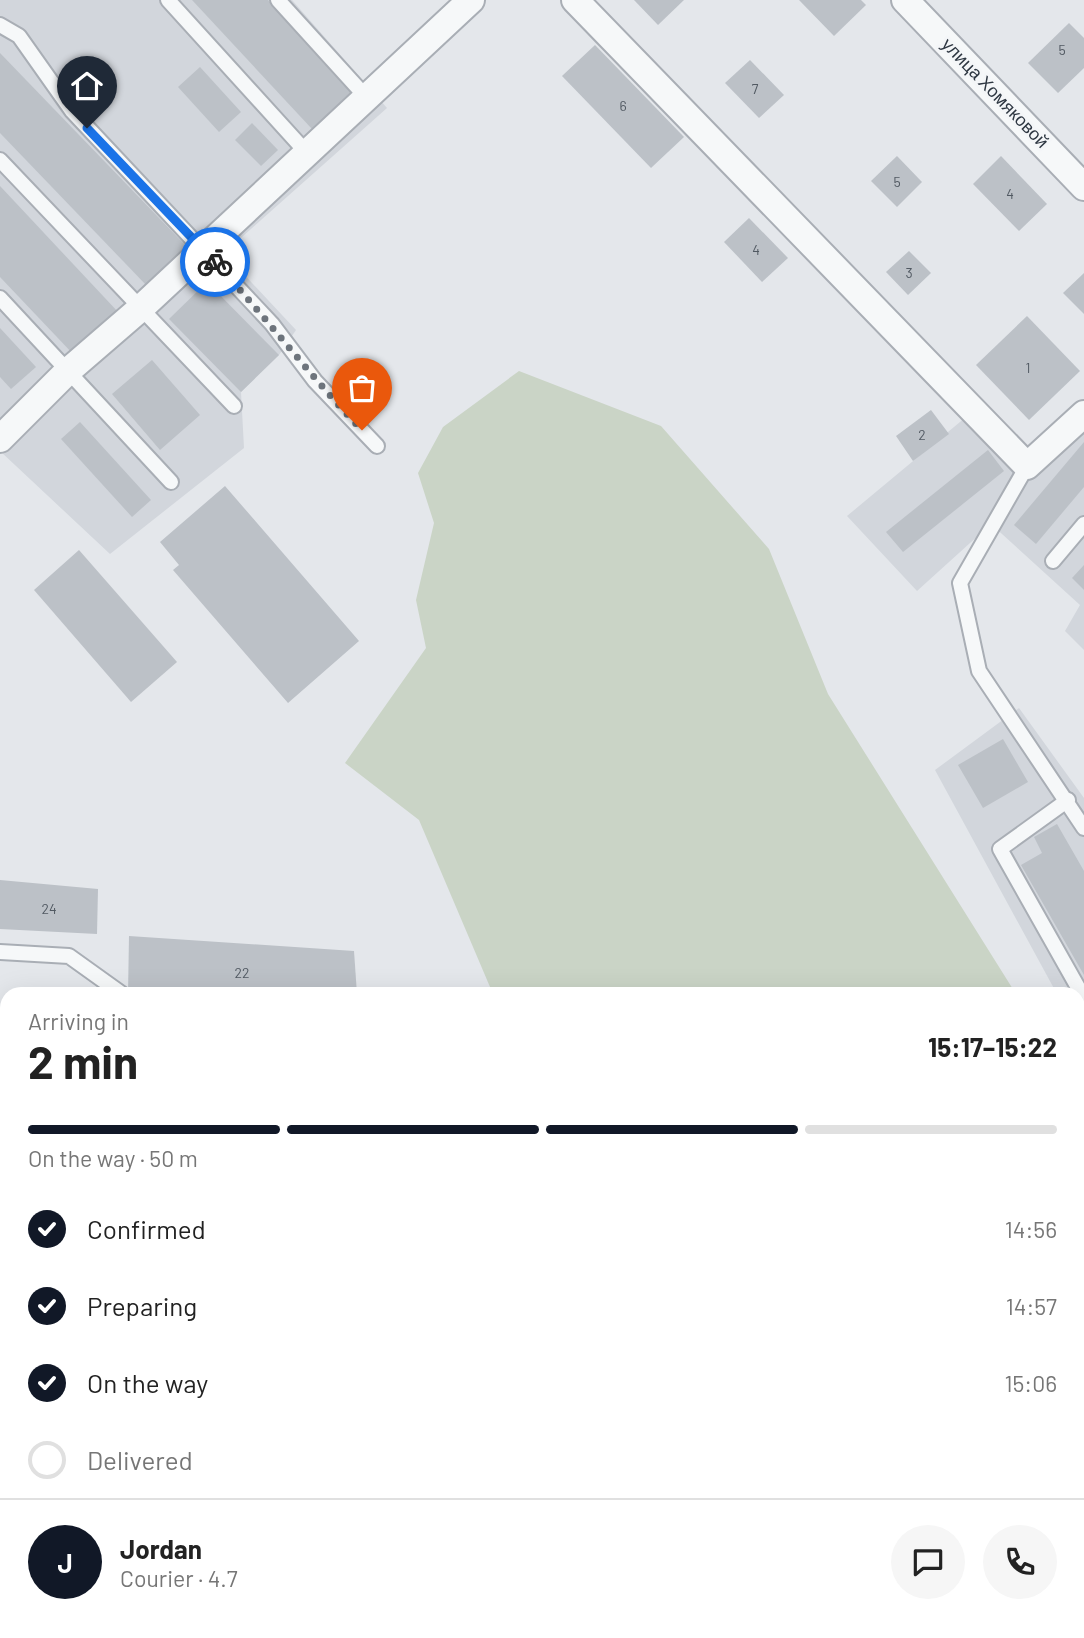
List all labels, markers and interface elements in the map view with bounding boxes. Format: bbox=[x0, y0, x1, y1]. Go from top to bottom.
street label: улица Хомяковой bbox=[938, 33, 1054, 152]
house number: 5 bbox=[1058, 41, 1066, 58]
pin bbox=[57, 56, 117, 128]
icon: home bbox=[68, 67, 106, 105]
house number: 7 bbox=[752, 80, 759, 97]
house number: 6 bbox=[619, 97, 627, 114]
house number: 5 bbox=[893, 173, 901, 190]
house number: 4 bbox=[1006, 185, 1014, 202]
courier bbox=[180, 227, 250, 297]
house number: 4 bbox=[752, 241, 760, 258]
icon: bike bbox=[196, 243, 234, 281]
house number: 3 bbox=[905, 264, 913, 281]
pin bbox=[332, 358, 392, 430]
house number: 1 bbox=[1026, 359, 1030, 376]
icon: bag bbox=[343, 369, 381, 407]
house number: 2 bbox=[918, 426, 926, 443]
house number: 24 bbox=[41, 900, 57, 917]
house number: 22 bbox=[234, 964, 250, 981]
text: Arriving in bbox=[28, 1007, 129, 1035]
text: 15:17–15:22 bbox=[928, 1031, 1057, 1062]
text: 2 min bbox=[28, 1033, 138, 1088]
text: On the way · 50 m bbox=[28, 1144, 198, 1172]
icon: check bbox=[28, 1210, 66, 1248]
text: Confirmed bbox=[87, 1213, 206, 1244]
text: 14:56 bbox=[1005, 1215, 1057, 1243]
icon: check bbox=[28, 1287, 66, 1325]
text: Preparing bbox=[87, 1290, 197, 1321]
text: 14:57 bbox=[1006, 1292, 1057, 1320]
icon: check bbox=[28, 1364, 66, 1402]
text: On the way bbox=[87, 1367, 208, 1398]
text: 15:06 bbox=[1004, 1369, 1057, 1397]
text: Delivered bbox=[87, 1444, 193, 1475]
button: chat bbox=[891, 1525, 965, 1599]
button: phone bbox=[983, 1525, 1057, 1599]
text: Jordan bbox=[120, 1533, 202, 1564]
text: J bbox=[57, 1547, 73, 1578]
text: Courier · 4.7 bbox=[120, 1564, 238, 1592]

